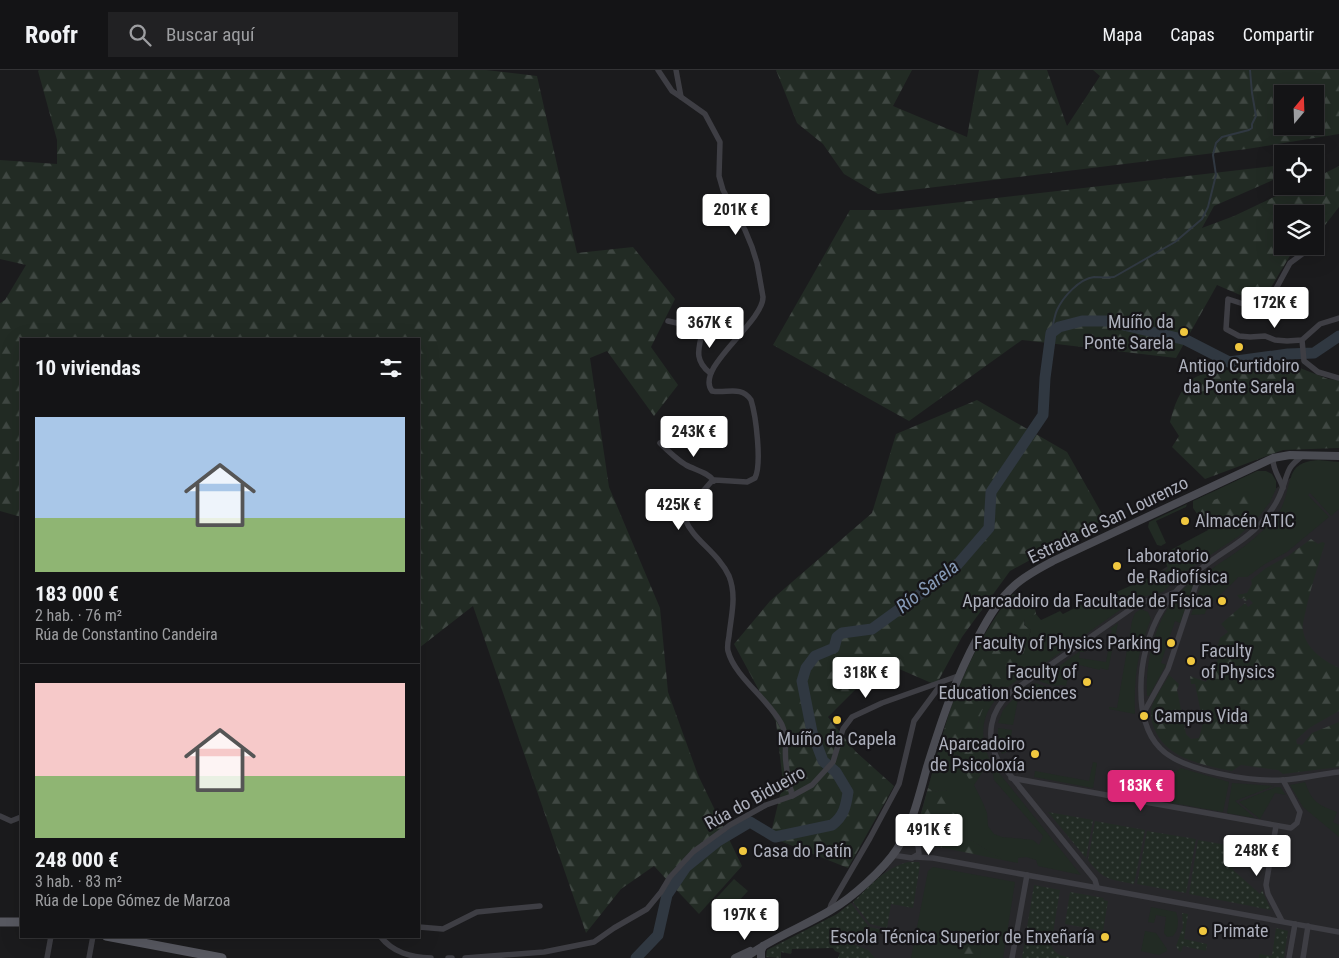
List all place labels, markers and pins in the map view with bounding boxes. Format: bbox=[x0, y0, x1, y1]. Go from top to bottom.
pin: 201K € bbox=[695, 194, 777, 236]
pin: 172K € bbox=[1234, 286, 1316, 329]
pin: 367K € bbox=[669, 306, 751, 349]
place label: Muíño da Ponte Sarela bbox=[1084, 311, 1174, 353]
marker: Muíño da Ponte Sarela bbox=[1178, 326, 1190, 338]
marker: Antigo Curtidoiro da Ponte Sarela bbox=[1233, 341, 1245, 353]
place label: Antigo Curtidoiro da Ponte Sarela bbox=[1178, 355, 1300, 397]
pin: 243K € bbox=[653, 416, 735, 458]
pin: 425K € bbox=[638, 488, 720, 531]
place label: Almacén ATIC bbox=[1195, 510, 1295, 531]
marker: Almacén ATIC bbox=[1179, 515, 1191, 527]
place label: Laboratorio de Radiofísica bbox=[1127, 545, 1228, 587]
marker: Laboratorio de Radiofísica bbox=[1111, 560, 1123, 572]
place label: Aparcadoiro da Facultade de Física bbox=[962, 590, 1212, 611]
marker: Aparcadoiro da Facultade de Física bbox=[1216, 595, 1228, 607]
place label: Faculty of Physics Parking bbox=[974, 632, 1161, 653]
marker: Faculty of Physics Parking bbox=[1165, 637, 1177, 649]
place label: Faculty of Physics bbox=[1201, 640, 1275, 682]
marker: Faculty of Physics bbox=[1185, 655, 1197, 667]
pin: 318K € bbox=[825, 656, 907, 699]
place label: Faculty of Education Sciences bbox=[938, 661, 1077, 703]
marker: Faculty of Education Sciences bbox=[1081, 676, 1093, 688]
place label: Campus Vida bbox=[1154, 705, 1248, 726]
marker: Campus Vida bbox=[1138, 710, 1150, 722]
marker: Muíño da Capela bbox=[831, 714, 843, 726]
place label: Muíño da Capela bbox=[778, 728, 897, 749]
place label: Aparcadoiro de Psicoloxía bbox=[930, 733, 1025, 775]
marker: Aparcadoiro de Psicoloxía bbox=[1029, 748, 1041, 760]
pin: 183K € bbox=[1100, 770, 1182, 812]
pin: 491K € bbox=[888, 814, 970, 856]
pin: 248K € bbox=[1216, 834, 1298, 877]
place label: Casa do Patín bbox=[753, 840, 852, 861]
marker: Casa do Patín bbox=[737, 845, 749, 857]
pin: 197K € bbox=[704, 898, 786, 941]
place label: Primate bbox=[1213, 920, 1269, 941]
marker: Primate bbox=[1197, 925, 1209, 937]
place label: Escola Técnica Superior de Enxeñaría bbox=[830, 926, 1095, 947]
marker: Escola Técnica Superior de Enxeñaría bbox=[1099, 931, 1111, 943]

